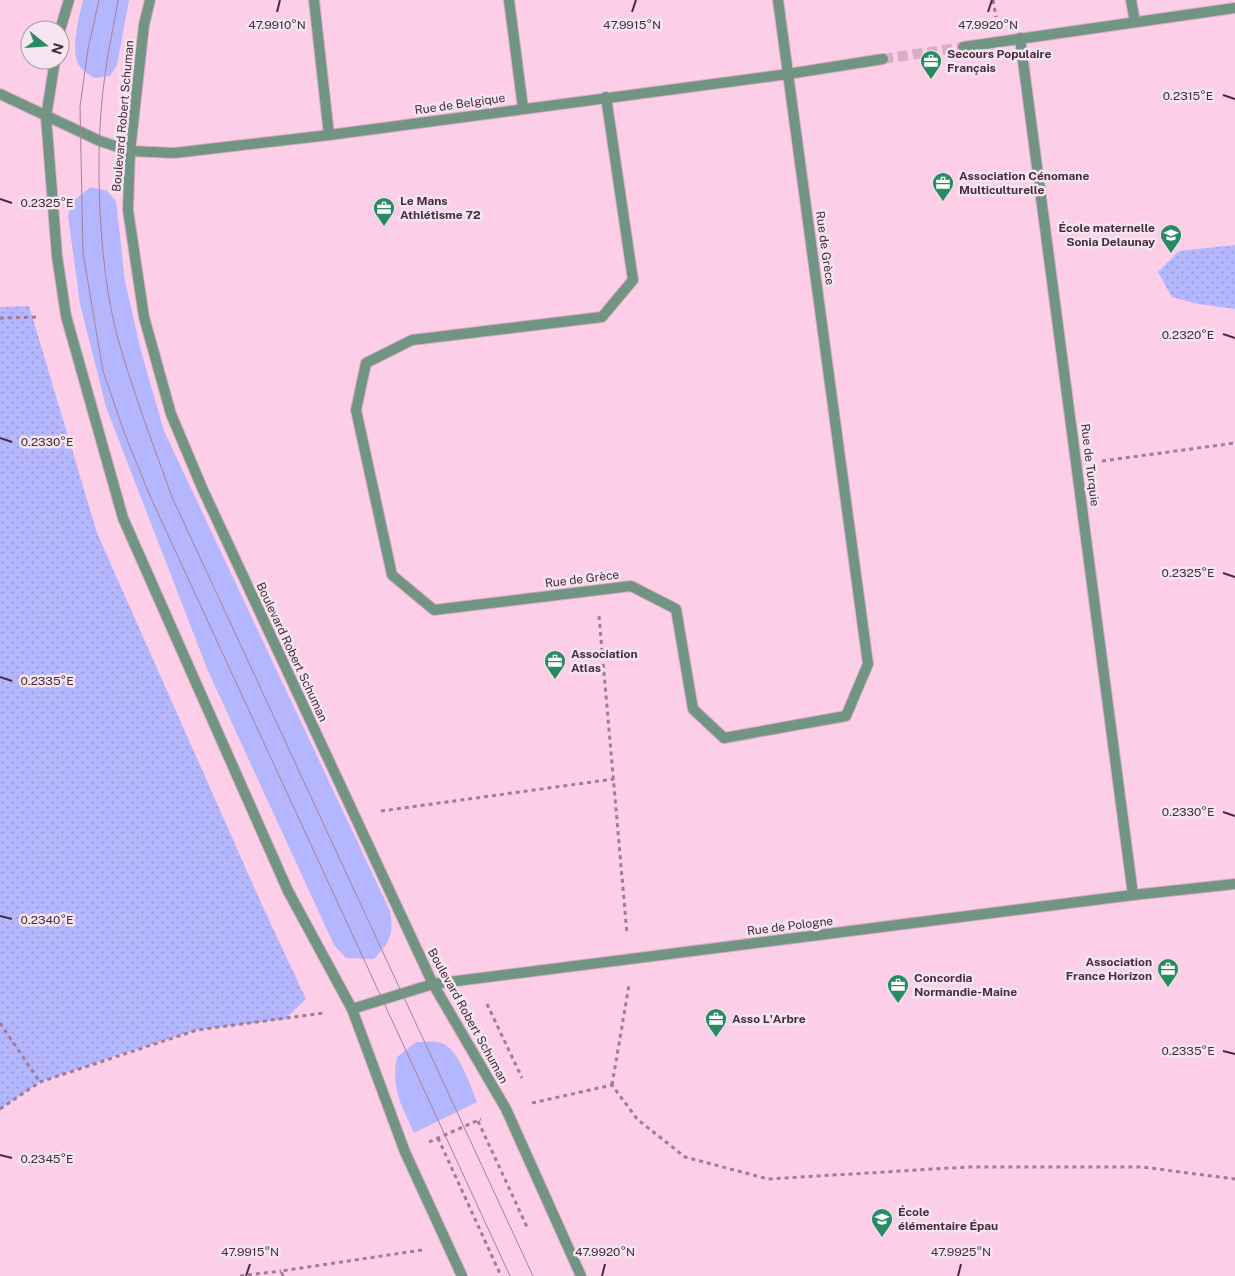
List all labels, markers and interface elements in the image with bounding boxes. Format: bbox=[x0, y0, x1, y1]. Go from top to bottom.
text: 47.9910°N bbox=[248, 18, 306, 32]
text: 47.9915°N bbox=[603, 18, 661, 32]
text: 47.9920°N bbox=[958, 18, 1018, 32]
north arrow bbox=[20, 20, 70, 70]
street label: Boulevard Robert Schuman bbox=[109, 39, 137, 192]
text: N bbox=[48, 41, 67, 56]
place label: Secours Populaire Français bbox=[947, 47, 1051, 75]
office icon: Secours Populaire Français bbox=[919, 49, 943, 80]
text: 0.2315°E bbox=[1163, 89, 1213, 103]
street label: Rue de Belgique bbox=[414, 91, 506, 117]
place label: Association Cénomane Multiculturelle bbox=[959, 169, 1089, 197]
office icon: Association Cénomane Multiculturelle bbox=[931, 171, 955, 202]
place label: Le Mans Athlétisme 72 bbox=[400, 194, 481, 222]
text: 0.2325°E bbox=[21, 196, 73, 210]
office icon: Le Mans Athlétisme 72 bbox=[372, 196, 396, 227]
street label: Rue de Grèce bbox=[813, 210, 837, 286]
place label: École maternelle Sonia Delaunay bbox=[1059, 221, 1155, 249]
school or university icon: École maternelle Sonia Delaunay bbox=[1159, 223, 1183, 254]
text: 0.2320°E bbox=[1162, 328, 1214, 342]
street label: Rue de Turquie bbox=[1078, 423, 1102, 507]
text: 0.2330°E bbox=[21, 435, 73, 449]
text: 0.2325°E bbox=[1162, 566, 1214, 580]
street label: Rue de Grèce bbox=[544, 567, 620, 591]
street label: Boulevard Robert Schuman bbox=[253, 580, 331, 724]
place label: Association Atlas bbox=[571, 647, 638, 675]
office icon: Association Atlas bbox=[543, 649, 567, 680]
text: 0.2335°E bbox=[20, 674, 74, 688]
text: 0.2330°E bbox=[1162, 805, 1214, 819]
text: 0.2340°E bbox=[21, 913, 73, 927]
street label: Rue de Pologne bbox=[746, 914, 834, 938]
street label: Boulevard Robert Schuman bbox=[425, 946, 511, 1086]
place label: Association France Horizon bbox=[1066, 955, 1152, 983]
office icon: Association France Horizon bbox=[1156, 957, 1180, 988]
place label: Concordia Normandie-Maine bbox=[914, 971, 1017, 999]
office icon: Concordia Normandie-Maine bbox=[886, 973, 910, 1004]
office icon: Asso L'Arbre bbox=[704, 1007, 728, 1038]
place label: Asso L'Arbre bbox=[732, 1012, 806, 1026]
text: 0.2335°E bbox=[1161, 1044, 1215, 1058]
text: 0.2345°E bbox=[20, 1152, 74, 1166]
place label: École élémentaire Épau bbox=[898, 1205, 998, 1233]
school or university icon: École élémentaire Épau bbox=[870, 1207, 894, 1238]
text: 47.9915°N bbox=[221, 1245, 279, 1259]
text: 47.9920°N bbox=[575, 1245, 635, 1259]
text: 47.9925°N bbox=[931, 1245, 991, 1259]

